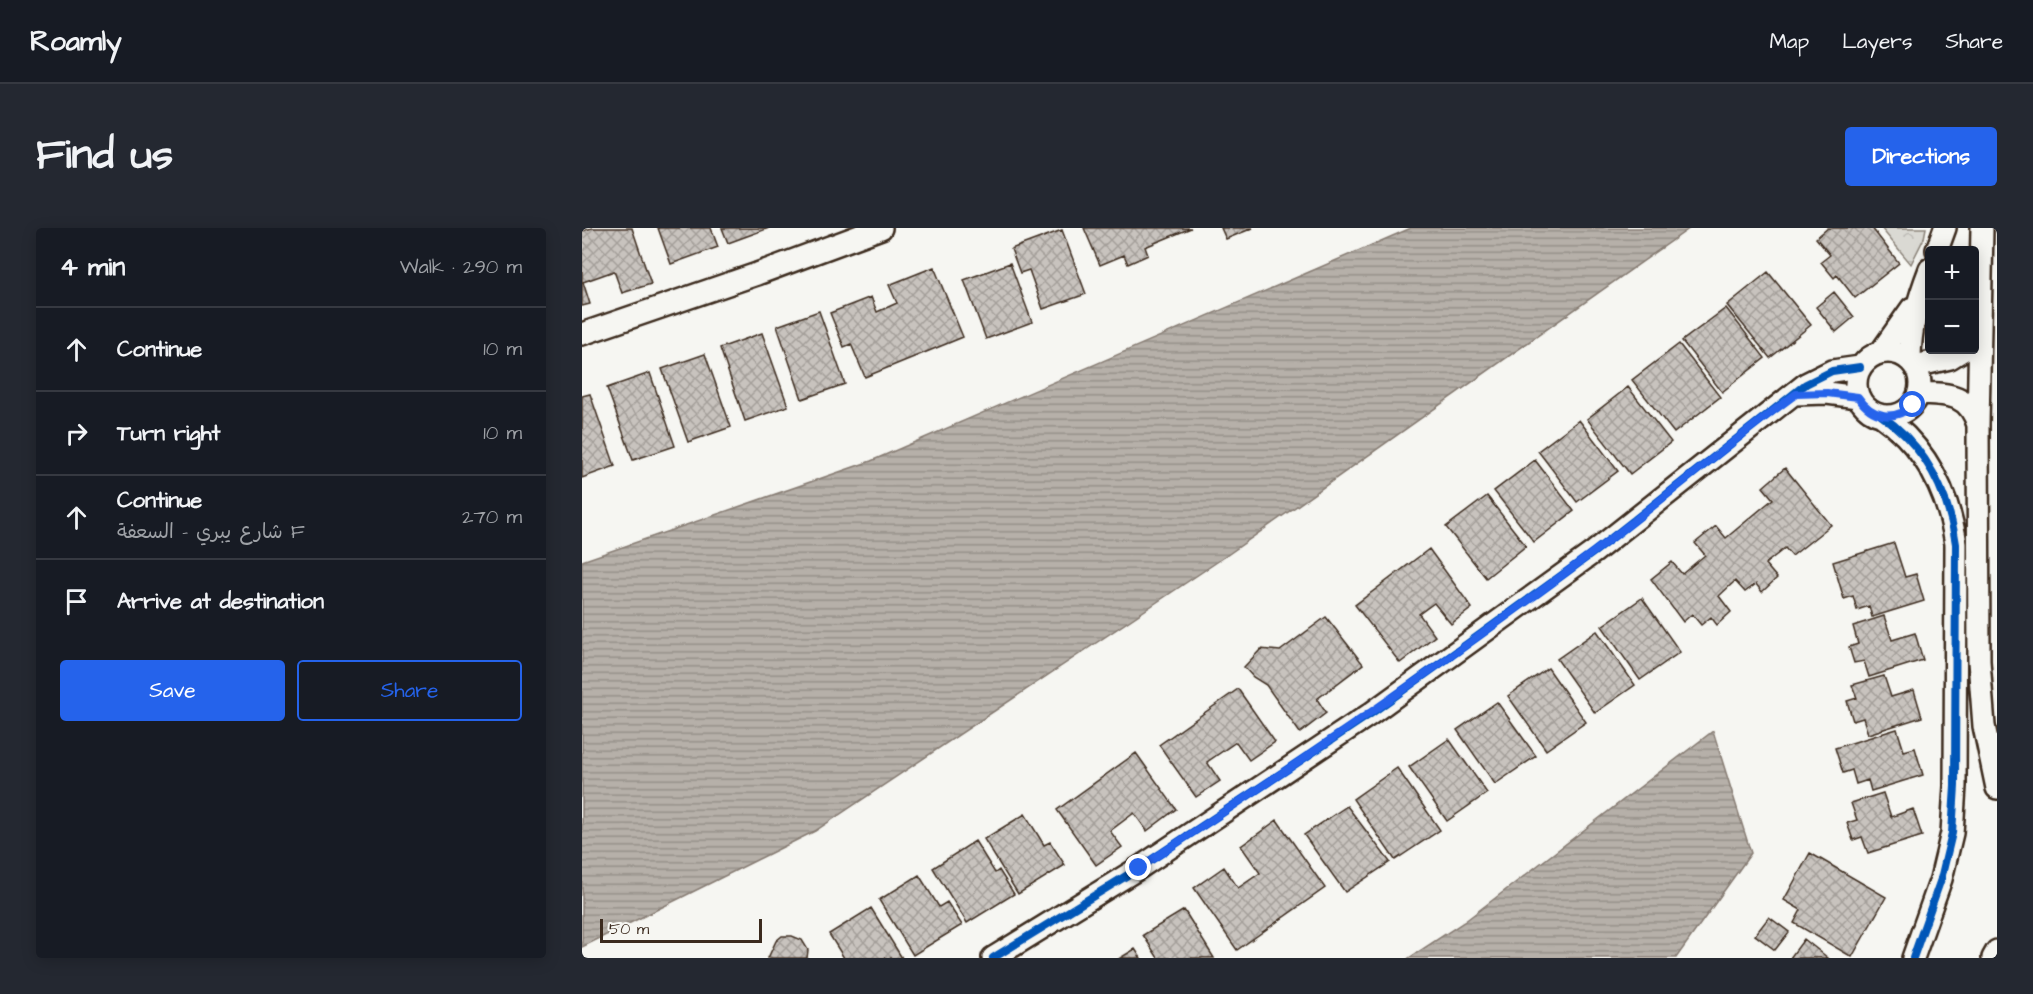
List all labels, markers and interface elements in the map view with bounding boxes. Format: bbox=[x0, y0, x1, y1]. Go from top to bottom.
text: Roamly bbox=[30, 22, 122, 61]
text: Map bbox=[1769, 27, 1809, 56]
text: Layers bbox=[1842, 27, 1912, 56]
text: Share bbox=[1945, 27, 2003, 56]
text: Find us bbox=[36, 127, 173, 185]
button: Directions bbox=[1845, 127, 1997, 186]
map controls bbox=[1925, 246, 1979, 354]
button: + bbox=[1925, 246, 1979, 300]
text: 4 min bbox=[60, 249, 125, 285]
text: Walk · 290 m bbox=[400, 253, 522, 281]
button: − bbox=[1925, 300, 1979, 354]
icon: ahead bbox=[60, 333, 93, 366]
text: Continue bbox=[117, 334, 202, 365]
text: 10 m bbox=[483, 335, 522, 363]
route start bbox=[1899, 391, 1925, 417]
icon: right bbox=[60, 417, 93, 450]
text: Turn right bbox=[117, 418, 220, 449]
text: 10 m bbox=[483, 419, 522, 447]
text: Continue bbox=[117, 485, 202, 516]
icon: ahead bbox=[60, 501, 93, 534]
text: 270 m bbox=[462, 503, 522, 531]
text: شارع يبري - السعفة F bbox=[117, 518, 305, 546]
icon: arrive bbox=[60, 585, 93, 618]
text: Arrive at destination bbox=[117, 586, 324, 617]
button: Save bbox=[60, 660, 285, 721]
button: Share bbox=[297, 660, 522, 721]
route end bbox=[1125, 854, 1151, 880]
scale bar bbox=[600, 916, 762, 944]
text: 50 m bbox=[609, 918, 649, 940]

